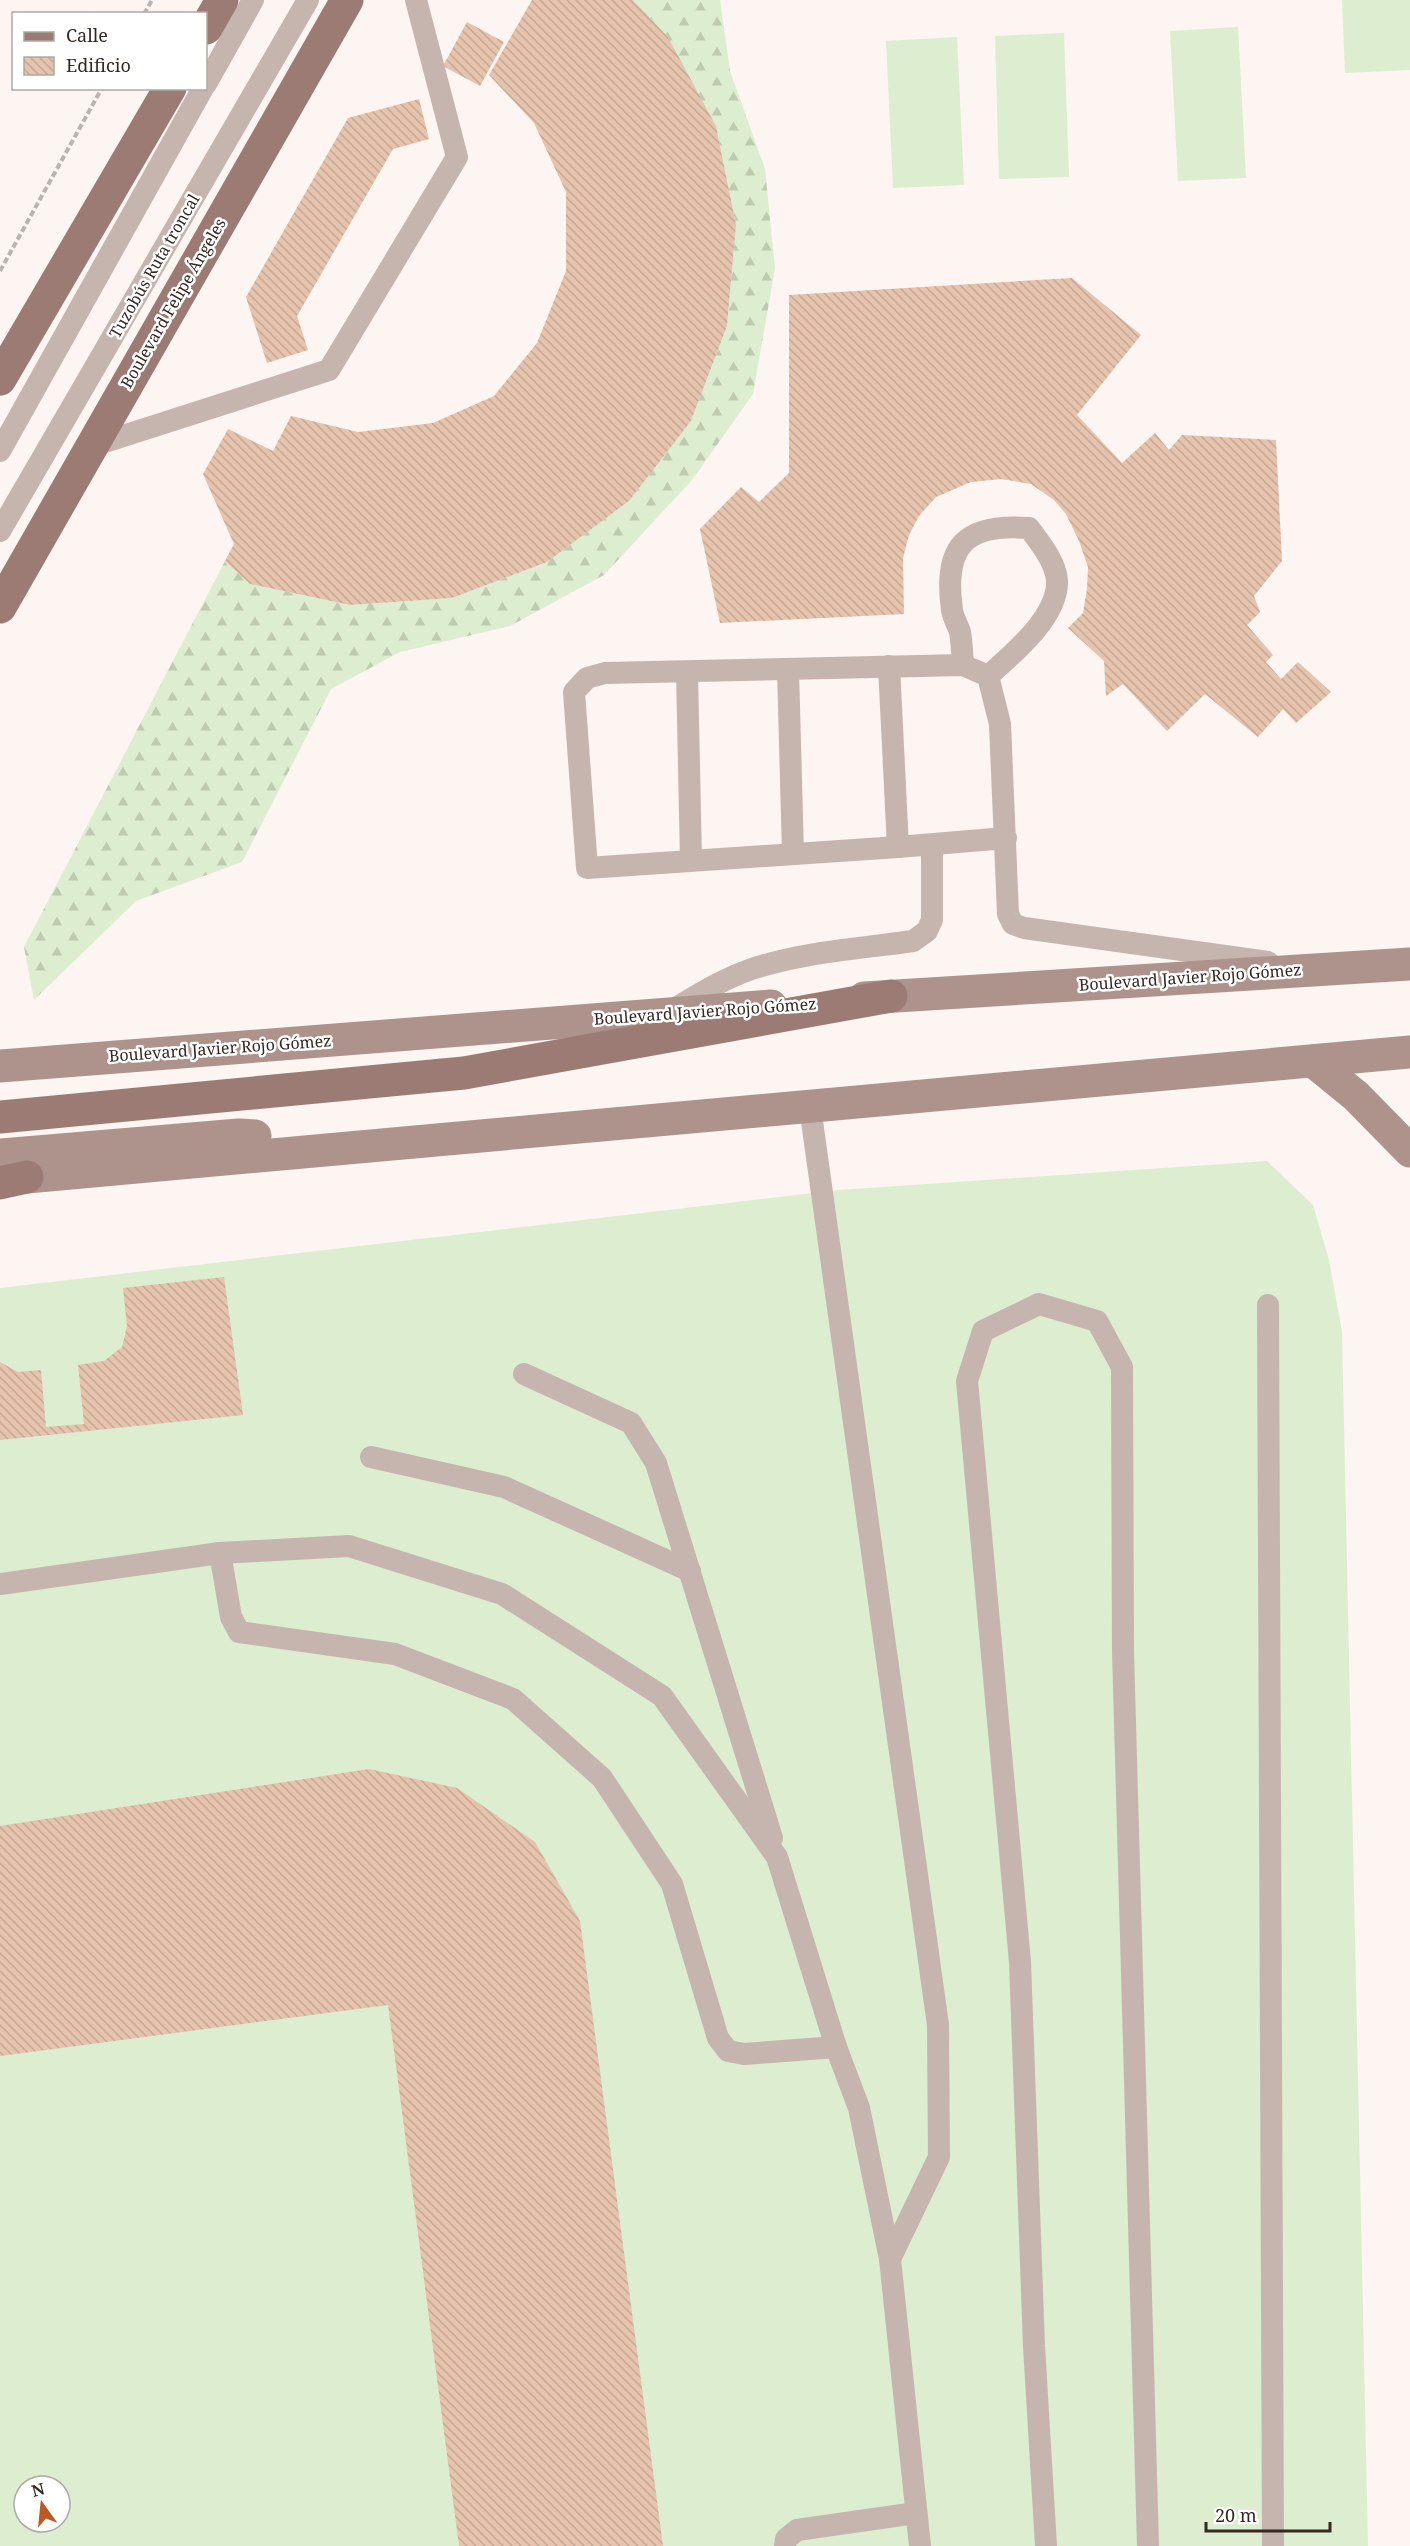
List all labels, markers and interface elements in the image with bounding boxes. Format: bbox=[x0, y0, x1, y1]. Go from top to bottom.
legend bbox=[12, 12, 207, 90]
text: Calle bbox=[66, 23, 108, 47]
text: Edificio bbox=[66, 53, 131, 77]
street label: Tuzobús Ruta troncal bbox=[104, 190, 204, 342]
street label: Boulevard Felipe Ángeles bbox=[115, 214, 231, 392]
street label: Boulevard Javier Rojo Gómez bbox=[1078, 958, 1302, 996]
street label: Boulevard Javier Rojo Gómez bbox=[593, 992, 817, 1030]
street label: Boulevard Javier Rojo Gómez bbox=[108, 1029, 332, 1067]
north arrow bbox=[12, 2474, 72, 2534]
text: N bbox=[29, 2477, 47, 2502]
scale bar bbox=[1206, 2495, 1330, 2533]
text: 20 m bbox=[1215, 2503, 1257, 2527]

